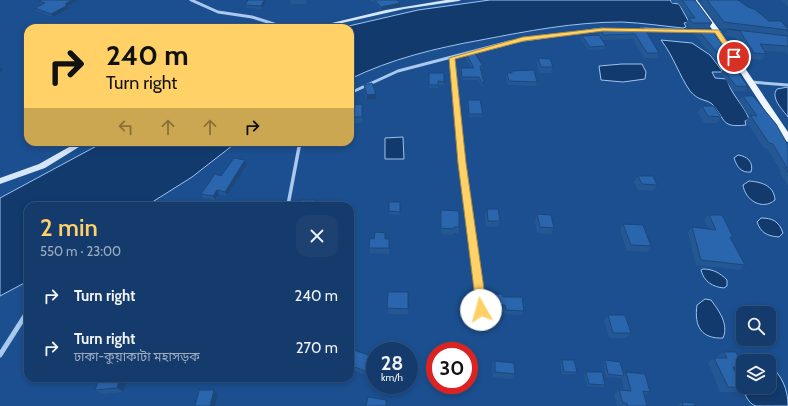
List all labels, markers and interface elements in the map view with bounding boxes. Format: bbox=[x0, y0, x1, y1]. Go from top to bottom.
text: 240 m bbox=[106, 38, 189, 72]
icon: right bbox=[40, 40, 92, 92]
pin bbox=[717, 40, 751, 74]
icon: arrive bbox=[723, 46, 745, 68]
text: Turn right bbox=[106, 72, 177, 94]
icon: left bbox=[115, 116, 137, 138]
icon: ahead bbox=[157, 116, 179, 138]
icon: ahead bbox=[199, 116, 221, 138]
icon: right bbox=[241, 116, 263, 138]
text: 2 min bbox=[40, 213, 98, 242]
button: close bbox=[296, 215, 338, 257]
text: 550 m · 23:00 bbox=[40, 243, 121, 259]
icon: right bbox=[40, 285, 62, 307]
text: Turn right bbox=[74, 287, 135, 305]
text: 240 m bbox=[294, 287, 338, 305]
position arrow bbox=[460, 289, 502, 331]
map controls bbox=[736, 306, 776, 394]
button: search bbox=[736, 306, 776, 346]
text: Turn right bbox=[74, 330, 135, 348]
icon: right bbox=[40, 337, 62, 359]
text: 270 m bbox=[296, 339, 338, 357]
speed limit sign: 30 bbox=[426, 342, 478, 394]
text: ঢাকা-কুয়াকাটা মহাসড়ক bbox=[74, 348, 200, 364]
text: 28 bbox=[381, 351, 403, 375]
button: layers bbox=[736, 354, 776, 394]
text: km/h bbox=[381, 371, 403, 384]

